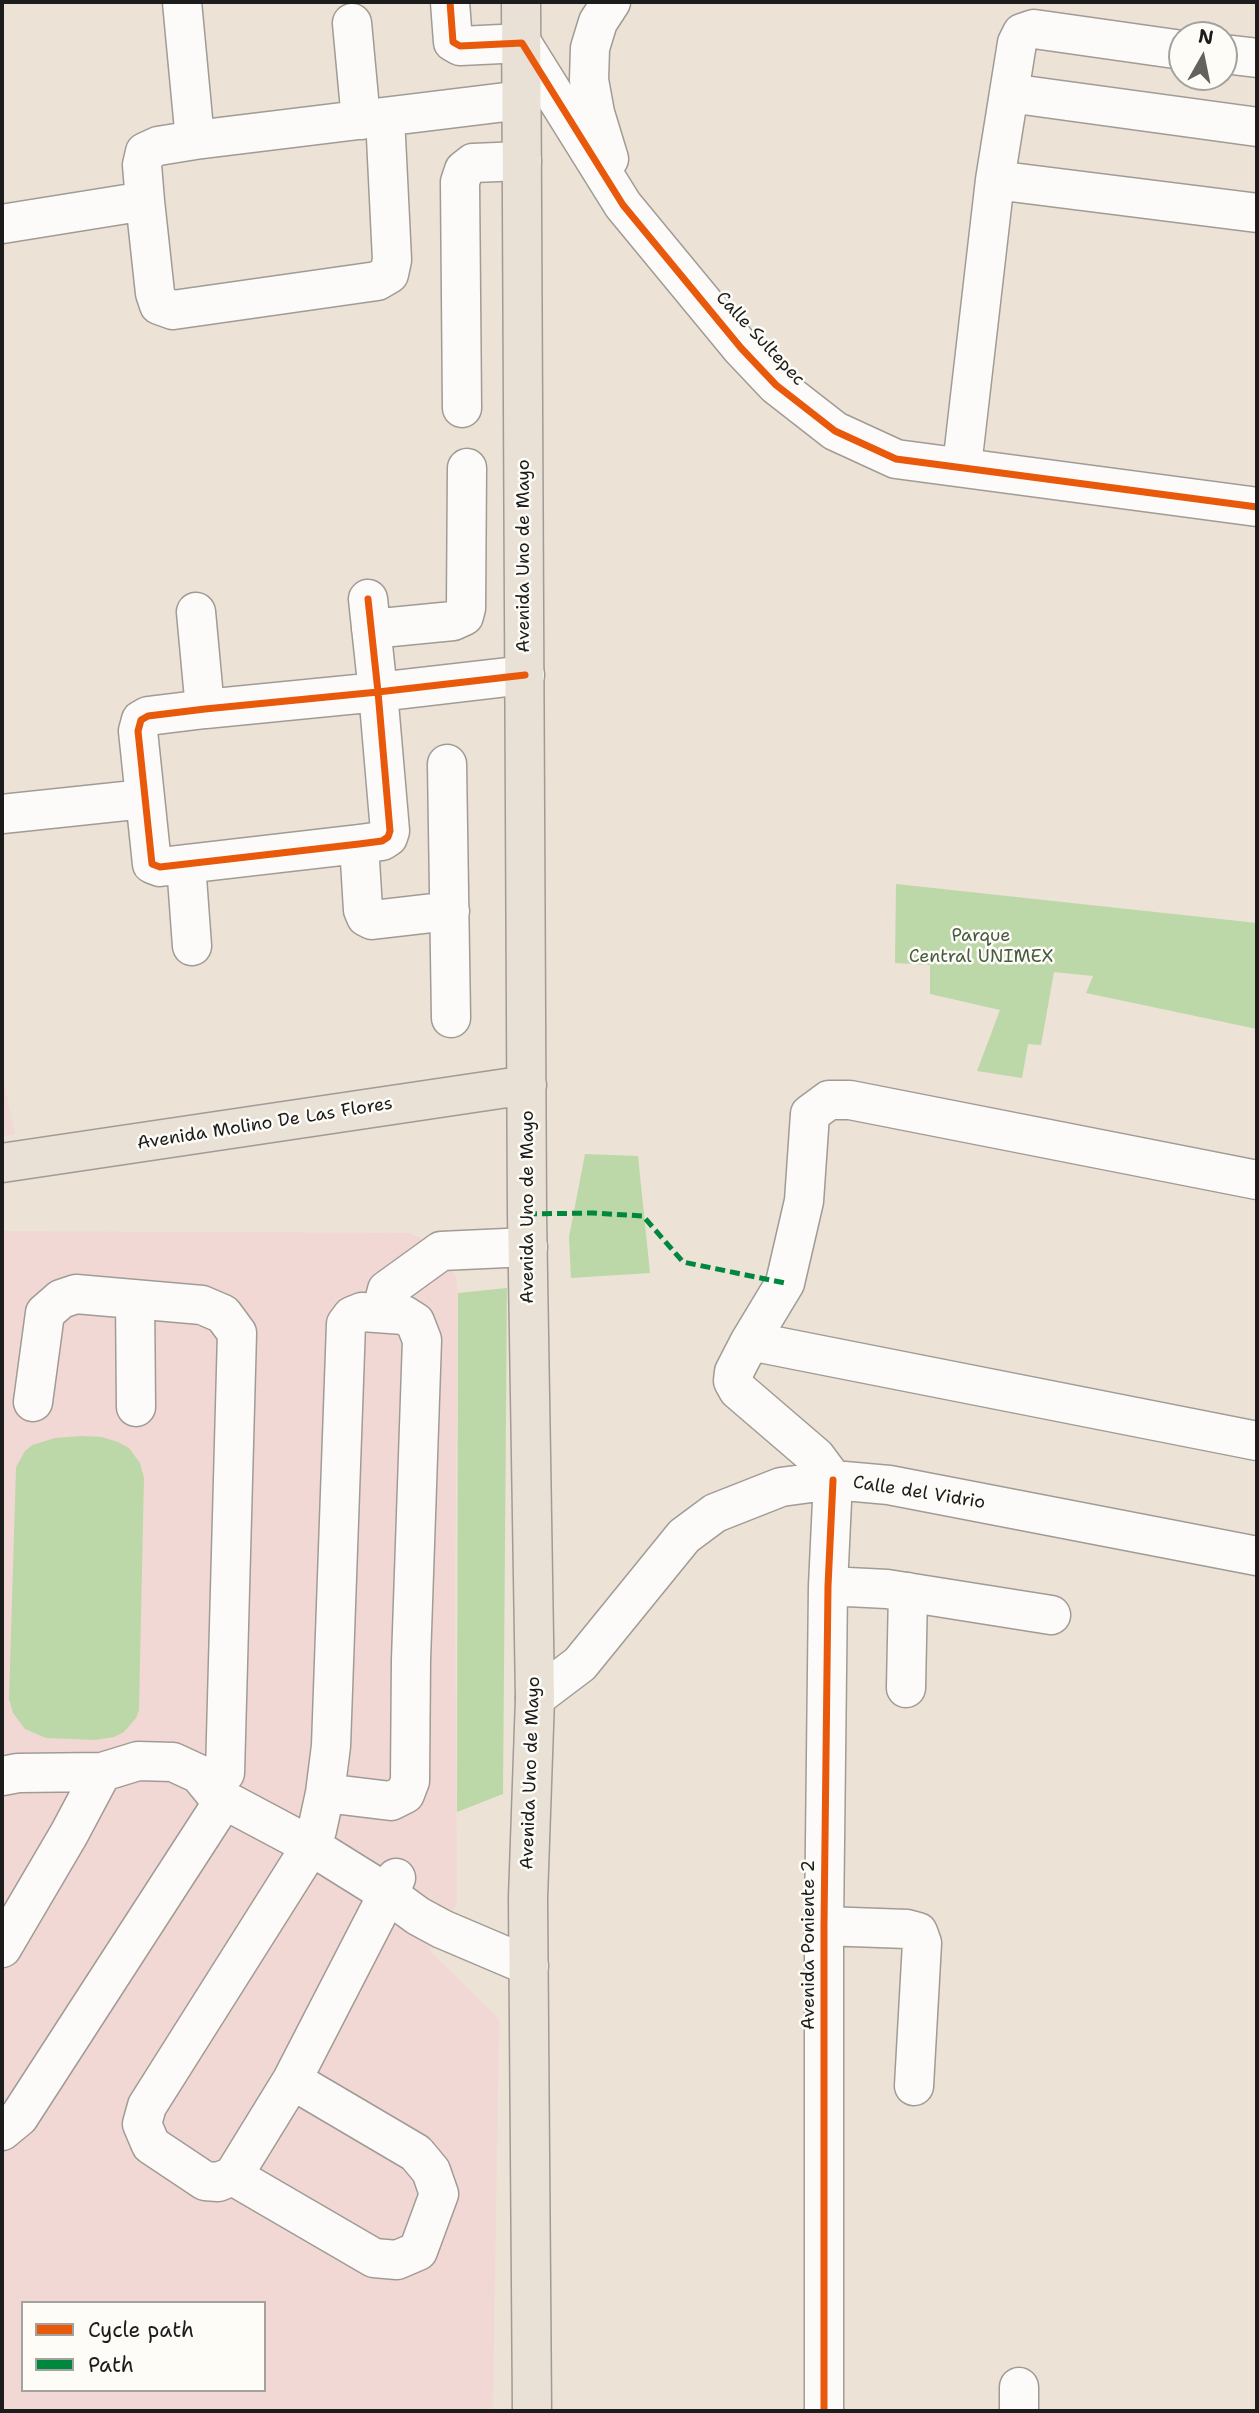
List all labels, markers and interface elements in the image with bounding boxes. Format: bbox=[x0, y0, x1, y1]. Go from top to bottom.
north arrow bbox=[1168, 21, 1238, 91]
text: N bbox=[1197, 23, 1215, 50]
street label: Calle Sultepec bbox=[711, 287, 809, 391]
street label: Avenida Uno de Mayo bbox=[513, 459, 535, 653]
park label: Parque Central UNIMEX bbox=[909, 925, 1053, 968]
street label: Avenida Molino De Las Flores bbox=[136, 1093, 394, 1155]
street label: Avenida Uno de Mayo bbox=[517, 1110, 539, 1304]
street label: Calle del Vidrio bbox=[851, 1472, 987, 1514]
street label: Avenida Uno de Mayo bbox=[517, 1676, 545, 1870]
street label: Avenida Poniente 2 bbox=[798, 1860, 820, 2030]
legend bbox=[21, 2301, 266, 2392]
text: Cycle path bbox=[88, 2316, 194, 2344]
text: Path bbox=[88, 2351, 134, 2379]

